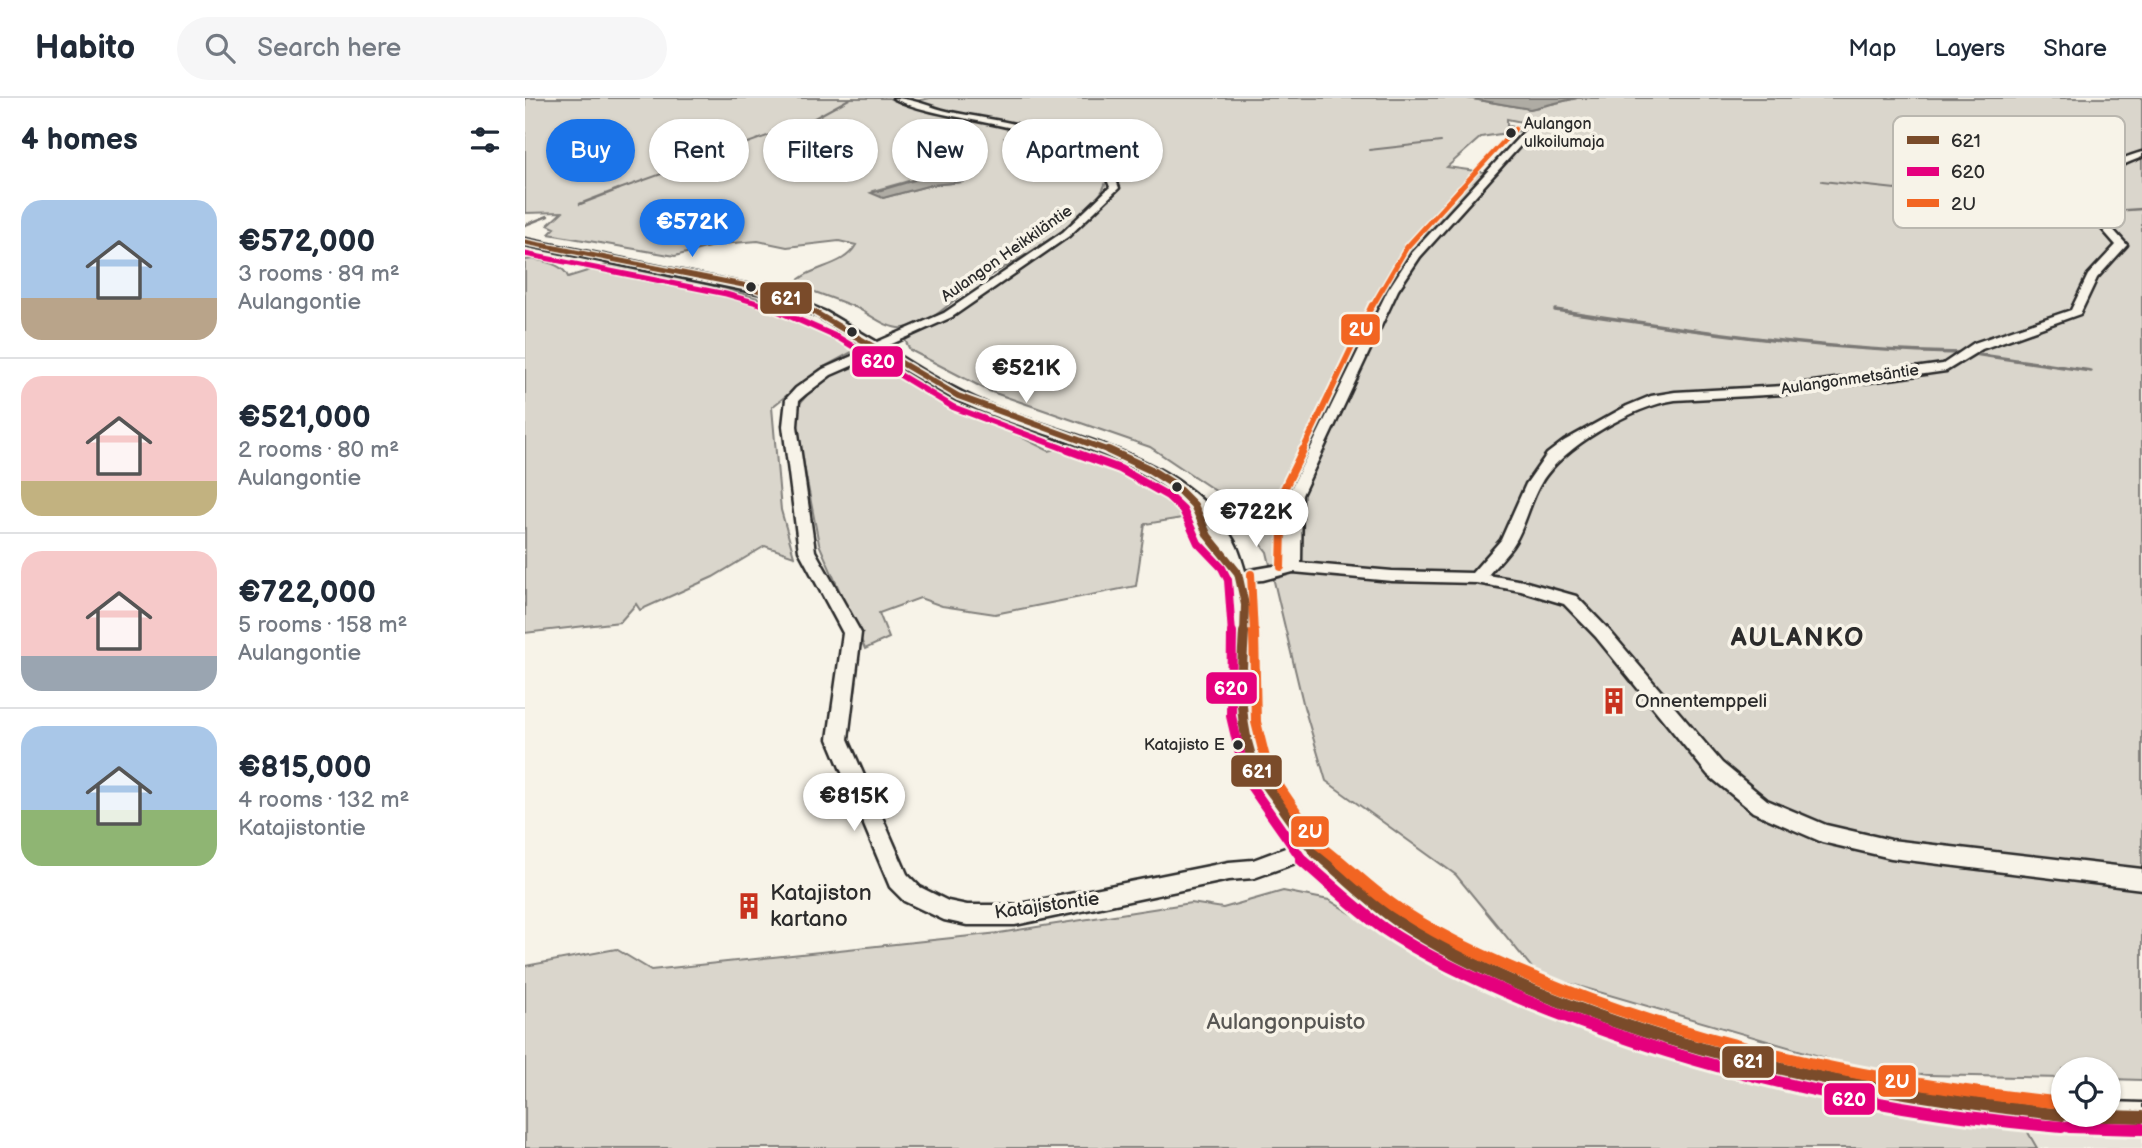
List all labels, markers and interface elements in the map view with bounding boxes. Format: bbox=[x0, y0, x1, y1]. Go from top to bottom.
search box bbox=[177, 17, 667, 80]
text: Habito bbox=[35, 28, 135, 68]
icon: search bbox=[201, 29, 239, 67]
text: Search here bbox=[257, 33, 401, 64]
text: Map bbox=[1848, 34, 1896, 63]
text: Layers bbox=[1934, 34, 2005, 63]
text: Share bbox=[2043, 34, 2107, 63]
place label: Aulangon ulkoilumaja bbox=[1524, 115, 1605, 152]
legend bbox=[1893, 116, 2125, 228]
chip: Buy bbox=[546, 119, 635, 182]
chip: Rent bbox=[649, 119, 749, 182]
chip: Filters bbox=[763, 119, 878, 182]
chip: New bbox=[892, 119, 988, 182]
chip: Apartment bbox=[1002, 119, 1163, 182]
icon: filters bbox=[466, 121, 504, 159]
text: 4 homes bbox=[21, 122, 138, 158]
marker: Aulangon ulkoilumaja bbox=[1504, 126, 1518, 140]
text: 621 bbox=[1951, 130, 1981, 153]
text: 620 bbox=[1951, 161, 1985, 184]
text: 2U bbox=[1951, 193, 1976, 216]
pin: €572K bbox=[643, 200, 741, 259]
street label: Aulangon Heikkiläntie bbox=[938, 201, 1077, 306]
text: €572K bbox=[656, 208, 728, 236]
text: €572,000 bbox=[238, 224, 375, 260]
icon: home bbox=[77, 228, 161, 312]
text: 3 rooms · 89 m² bbox=[238, 260, 400, 288]
unlabelled marker bbox=[744, 280, 758, 294]
line badge: 621 bbox=[759, 281, 813, 315]
text: Aulangontie bbox=[238, 288, 361, 316]
text: 621 bbox=[771, 288, 801, 311]
line badge: 2U bbox=[1340, 313, 1381, 346]
text: 2U bbox=[1349, 319, 1373, 342]
unlabelled marker bbox=[845, 325, 859, 339]
line badge: 620 bbox=[851, 345, 904, 378]
pin: €521K bbox=[977, 345, 1075, 405]
text: 620 bbox=[861, 351, 895, 374]
text: €521K bbox=[991, 354, 1061, 382]
street label: Aulangonmetsäntie bbox=[1780, 361, 1921, 399]
text: €521,000 bbox=[238, 400, 371, 436]
icon: home bbox=[77, 404, 161, 488]
text: 2 rooms · 80 m² bbox=[238, 436, 399, 464]
text: Aulangontie bbox=[238, 464, 361, 492]
unlabelled marker bbox=[1170, 480, 1184, 494]
pin: €722K bbox=[1207, 490, 1305, 549]
text: €722K bbox=[1219, 498, 1293, 526]
text: €722,000 bbox=[238, 575, 376, 611]
icon: home bbox=[77, 579, 161, 663]
text: 5 rooms · 158 m² bbox=[238, 611, 407, 639]
district label: AULANKO bbox=[1730, 623, 1865, 654]
text: Aulangontie bbox=[238, 639, 361, 667]
line badge: 620 bbox=[1205, 671, 1258, 705]
text: 620 bbox=[1214, 678, 1248, 701]
building icon: Onnentemppeli bbox=[1599, 686, 1629, 716]
place label: Onnentemppeli bbox=[1635, 690, 1767, 713]
place label: Katajisto E bbox=[1144, 735, 1225, 755]
marker: Katajisto E bbox=[1231, 738, 1245, 752]
text: €815,000 bbox=[238, 750, 371, 786]
icon: home bbox=[77, 754, 161, 838]
line badge: 621 bbox=[1230, 754, 1283, 788]
text: 621 bbox=[1242, 761, 1272, 784]
pin: €815K bbox=[805, 774, 903, 833]
text: €815K bbox=[819, 782, 889, 810]
text: 4 rooms · 132 m² bbox=[238, 786, 409, 814]
text: Katajistontie bbox=[238, 814, 366, 842]
line badge: 2U bbox=[1290, 815, 1330, 848]
text: 2U bbox=[1298, 821, 1322, 844]
place label: Katajiston kartano bbox=[770, 879, 872, 933]
street label: Katajistontie bbox=[993, 887, 1101, 925]
building icon: Katajiston kartano bbox=[734, 891, 764, 921]
park label: Aulangonpuisto bbox=[1206, 1008, 1366, 1036]
line badge: 621 bbox=[1721, 1045, 1775, 1079]
text: 621 bbox=[1733, 1051, 1763, 1074]
map controls bbox=[2051, 1057, 2121, 1127]
button: locate bbox=[2051, 1057, 2121, 1127]
line badge: 2U bbox=[1877, 1064, 1917, 1098]
text: 2U bbox=[1885, 1071, 1909, 1094]
line badge: 620 bbox=[1823, 1082, 1876, 1116]
text: 620 bbox=[1832, 1089, 1866, 1112]

